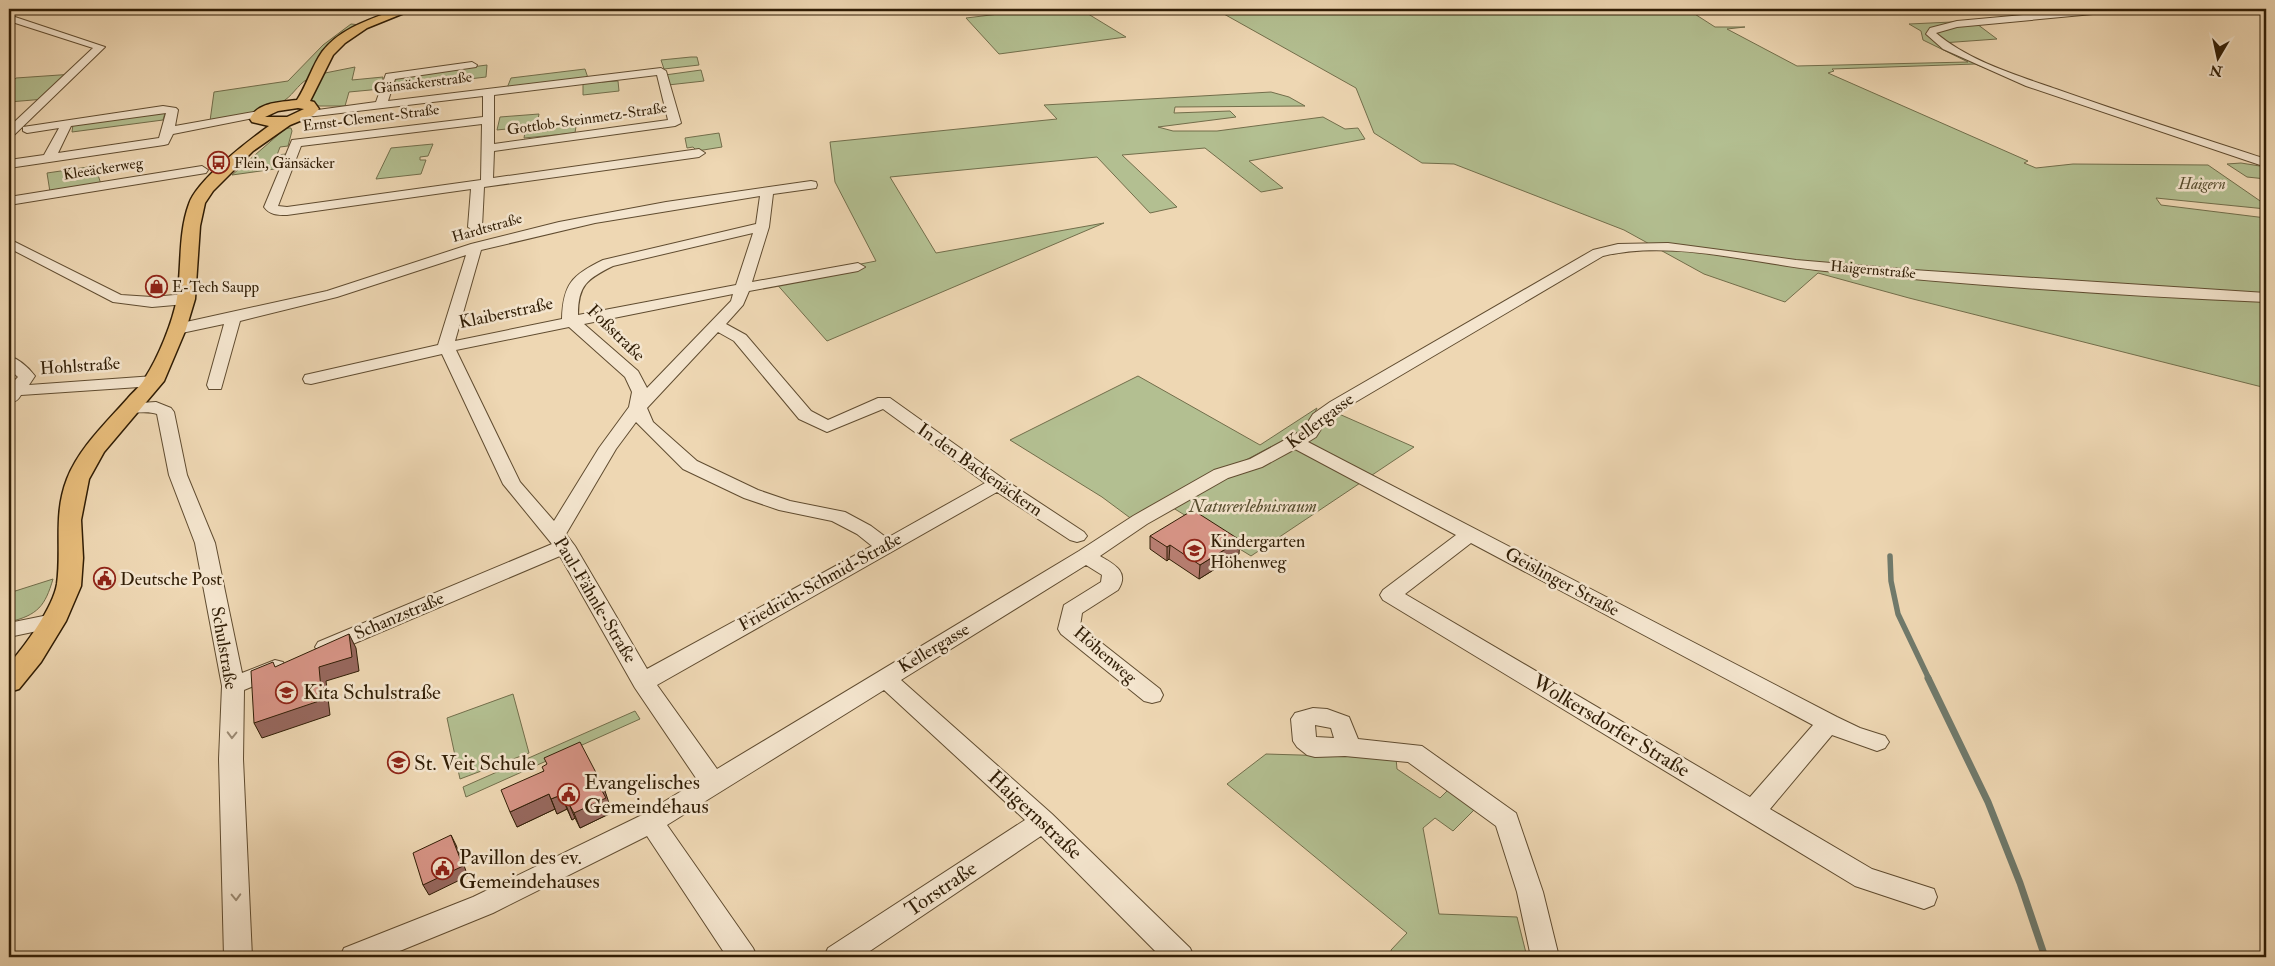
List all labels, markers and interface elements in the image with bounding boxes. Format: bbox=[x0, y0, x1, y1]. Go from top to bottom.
north arrow bbox=[2192, 32, 2242, 82]
text: N bbox=[2208, 61, 2225, 80]
street label: Gänsäckerstraße bbox=[373, 68, 473, 98]
street label: Gottlob-Steinmetz-Straße bbox=[506, 98, 668, 140]
street label: Ernst-Clement-Straße bbox=[302, 100, 440, 136]
bus stop icon: Flein, Gänsäcker bbox=[206, 151, 230, 175]
street label: Kleeäckerweg bbox=[62, 153, 145, 185]
place label: Flein, Gänsäcker bbox=[234, 154, 335, 173]
park label: Haigern bbox=[2177, 175, 2226, 194]
street label: Hardtstraße bbox=[450, 209, 524, 247]
street label: Haigernstraße bbox=[1830, 257, 1916, 283]
shop icon: E-Tech Saupp bbox=[144, 275, 168, 299]
place label: E-Tech Saupp bbox=[172, 278, 260, 298]
street label: Klaiberstraße bbox=[457, 292, 556, 334]
street label: Foßstraße bbox=[582, 300, 650, 367]
street label: Hohlstraße bbox=[39, 352, 121, 380]
street label: Kellergasse bbox=[1281, 388, 1359, 454]
street label: In den Backenäckern bbox=[913, 418, 1047, 522]
park label: Naturerlebnisraum bbox=[1188, 495, 1317, 518]
street label: Friedrich-Schmid-Straße bbox=[734, 527, 906, 637]
place label: Kindergarten Höhenweg bbox=[1210, 530, 1305, 574]
street label: Paul-Fähnle-Straße bbox=[548, 533, 642, 668]
school or university icon: Kindergarten Höhenweg bbox=[1182, 539, 1206, 563]
street label: Geislinger Straße bbox=[1501, 542, 1624, 622]
public building icon: Deutsche Post bbox=[92, 567, 116, 591]
place label: Deutsche Post bbox=[120, 568, 222, 591]
street label: Schanzstraße bbox=[351, 587, 448, 645]
street label: Schulstraße bbox=[205, 605, 243, 692]
street label: Kellergasse bbox=[894, 617, 974, 678]
street label: Höhenweg bbox=[1069, 621, 1142, 690]
street label: Wolkersdorfer Straße bbox=[1526, 668, 1695, 784]
place label: Kita Schulstraße bbox=[303, 679, 441, 706]
school or university icon: Kita Schulstraße bbox=[275, 680, 299, 704]
one-way arrow bbox=[227, 732, 237, 739]
place label: St. Veit Schule bbox=[414, 750, 536, 777]
school or university icon: St. Veit Schule bbox=[386, 751, 410, 775]
street label: Haigernstraße bbox=[982, 764, 1088, 866]
place label: Evangelisches Gemeindehaus bbox=[584, 769, 709, 820]
public building icon: Evangelisches Gemeindehaus bbox=[556, 782, 580, 806]
place label: Pavillon des ev. Gemeindehauses bbox=[459, 844, 600, 895]
street label: Torstraße bbox=[900, 855, 982, 923]
public building icon: Pavillon des ev. Gemeindehauses bbox=[431, 857, 455, 881]
one-way arrow bbox=[230, 894, 241, 902]

